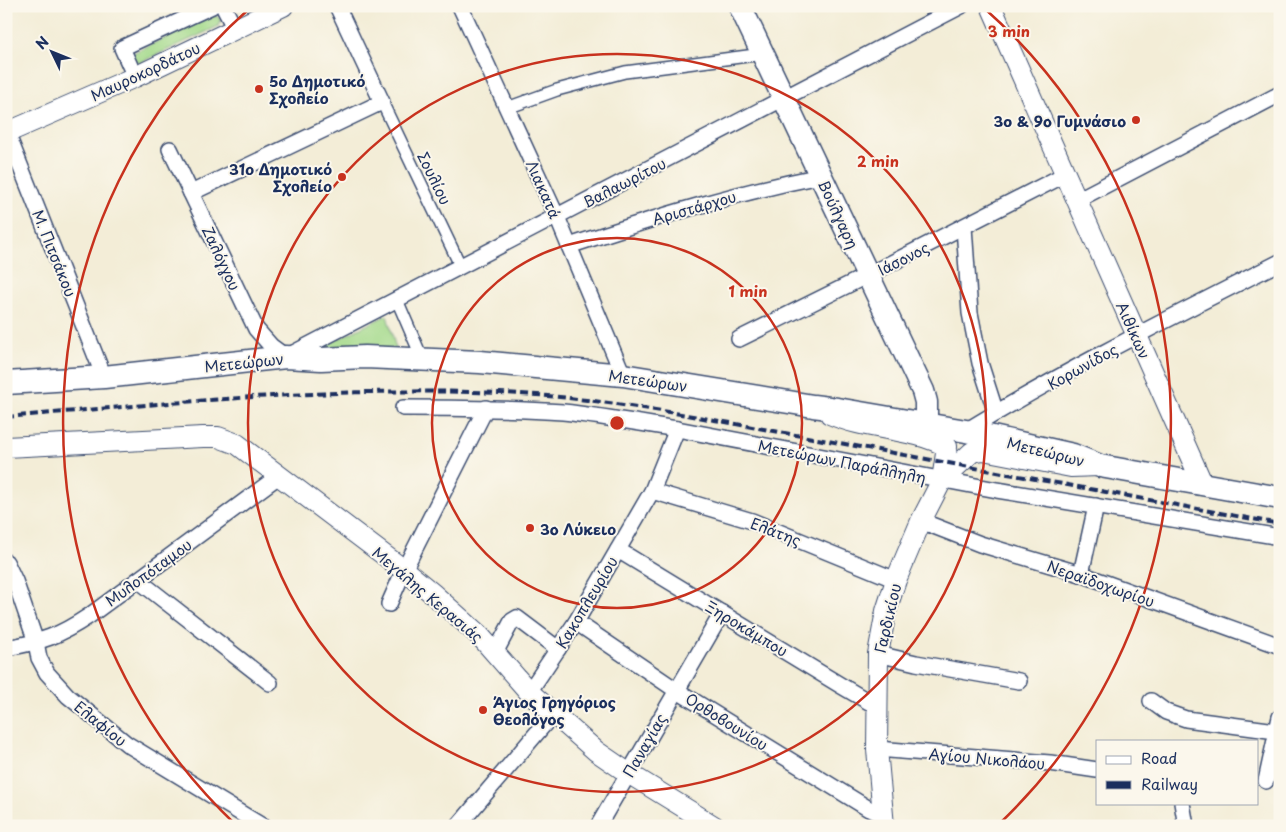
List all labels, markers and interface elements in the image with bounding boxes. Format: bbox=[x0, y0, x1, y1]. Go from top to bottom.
text: 3 min bbox=[988, 19, 1030, 42]
north arrow bbox=[28, 28, 78, 78]
text: N bbox=[31, 32, 54, 54]
street label: Μαυροκορδάτου bbox=[86, 35, 204, 107]
place label: 5ο Δημοτικό Σχολείο bbox=[269, 69, 366, 109]
marker: 5ο Δημοτικό Σχολείο bbox=[253, 83, 265, 95]
place label: 3ο & 9ο Γυμνάσιο bbox=[994, 109, 1126, 132]
marker: 3ο & 9ο Γυμνάσιο bbox=[1130, 114, 1142, 126]
street label: Σουλίου bbox=[412, 148, 458, 208]
text: 2 min bbox=[857, 149, 899, 172]
street label: Βαλαωρίτου bbox=[578, 151, 670, 213]
street label: Λιακατά bbox=[521, 156, 567, 222]
place label: 31ο Δημοτικό Σχολείο bbox=[229, 157, 332, 197]
marker: 31ο Δημοτικό Σχολείο bbox=[336, 171, 348, 183]
street label: Βούλγαρη bbox=[813, 176, 865, 252]
street label: Αριστάρχου bbox=[649, 184, 739, 230]
street label: Μ. Πιτσάκου bbox=[27, 206, 83, 300]
street label: Ζαλόγγου bbox=[197, 222, 247, 294]
street label: Ιάσονος bbox=[873, 235, 933, 281]
text: 1 min bbox=[729, 279, 767, 302]
street label: Αιθίκων bbox=[1111, 298, 1157, 362]
street label: Κορωνίδος bbox=[1043, 337, 1122, 395]
street label: Μετεώρων bbox=[203, 346, 285, 378]
street label: Μετεώρων bbox=[607, 363, 689, 397]
centre of rings bbox=[608, 414, 626, 432]
street label: Μετεώρων bbox=[1005, 430, 1087, 472]
street label: Μετεώρων Παράλληλη bbox=[756, 433, 928, 489]
street label: Ελάτης bbox=[747, 511, 805, 551]
place label: 3ο Λύκειο bbox=[540, 517, 616, 540]
marker: 3ο Λύκειο bbox=[524, 522, 536, 534]
street label: Μυλοπόταμου bbox=[100, 533, 196, 611]
street label: Μεγάλης Κερασιάς bbox=[367, 541, 489, 648]
street label: Κακοπλευρίου bbox=[549, 551, 623, 653]
street label: Νεραϊδοχωρίου bbox=[1044, 554, 1158, 612]
street label: Γαρδικίου bbox=[868, 581, 906, 655]
street label: Ξηροκάμπου bbox=[701, 594, 793, 662]
street label: Ορθοβουνίου bbox=[681, 686, 773, 756]
place label: Άγιος Γρηγόριος Θεολόγος bbox=[493, 690, 616, 730]
street label: Ελαφίου bbox=[70, 695, 132, 751]
marker: Άγιος Γρηγόριος Θεολόγος bbox=[477, 704, 489, 716]
street label: Παναγίας bbox=[617, 709, 672, 781]
legend bbox=[1096, 740, 1258, 804]
street label: Αγίου Νικολάου bbox=[928, 741, 1046, 775]
text: Road bbox=[1141, 746, 1177, 769]
text: Railway bbox=[1141, 772, 1198, 795]

